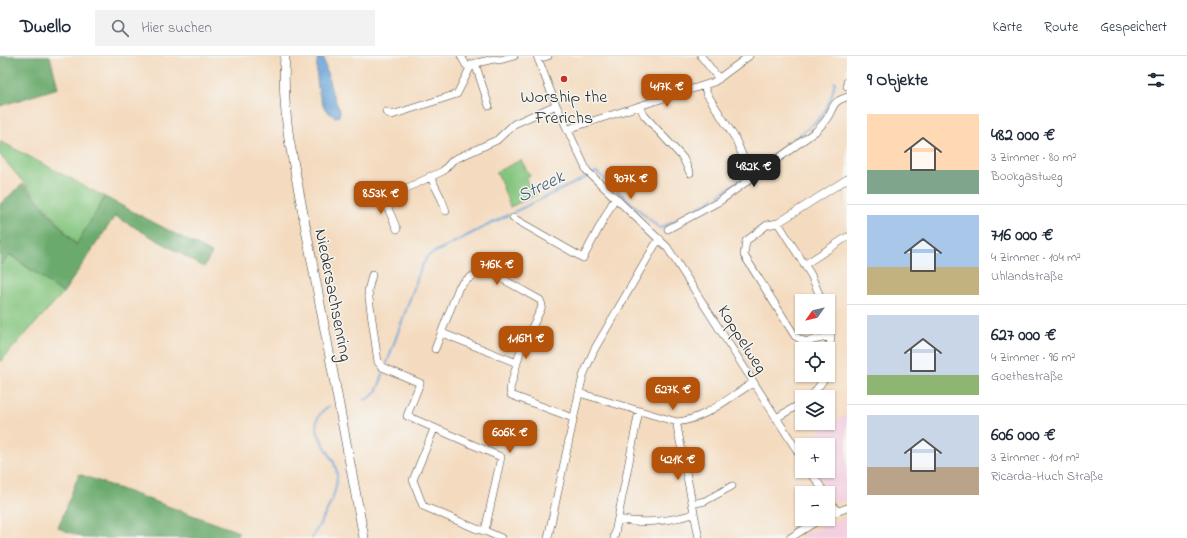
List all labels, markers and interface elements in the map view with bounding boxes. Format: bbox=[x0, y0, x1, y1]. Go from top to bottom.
search box bbox=[95, 10, 375, 46]
text: Dwello bbox=[20, 14, 71, 41]
icon: search bbox=[109, 17, 131, 39]
text: Hier suchen bbox=[141, 17, 212, 39]
text: Karte bbox=[993, 17, 1022, 38]
text: Route bbox=[1044, 17, 1078, 38]
text: Gespeichert bbox=[1100, 17, 1167, 38]
text: 9 Objekte bbox=[867, 68, 928, 93]
icon: filters bbox=[1145, 69, 1167, 91]
marker: Worship the Frerichs bbox=[559, 74, 569, 84]
pin: 417K € bbox=[634, 74, 700, 108]
text: 417K € bbox=[650, 77, 684, 96]
place label: Worship the Frerichs bbox=[521, 85, 608, 132]
text: 482 000 € bbox=[991, 123, 1055, 148]
icon: home bbox=[899, 130, 947, 178]
text: 3 Zimmer · 80 m² bbox=[991, 148, 1076, 167]
pin: 482K € bbox=[721, 154, 787, 188]
text: 482K € bbox=[736, 157, 772, 176]
water label: Streek bbox=[513, 164, 570, 210]
pin: 907K € bbox=[598, 166, 664, 200]
text: Bookgastweg bbox=[991, 167, 1063, 186]
text: 907K € bbox=[614, 169, 648, 188]
pin: 853K € bbox=[348, 181, 414, 215]
text: 853K € bbox=[363, 184, 399, 203]
text: 716 000 € bbox=[991, 223, 1053, 248]
street label: Niedersachsenring bbox=[305, 227, 358, 364]
icon: home bbox=[899, 231, 947, 279]
text: 4 Zimmer · 104 m² bbox=[991, 248, 1081, 267]
pin: 716K € bbox=[464, 252, 530, 286]
text: 716K € bbox=[480, 255, 514, 274]
text: Uhlandstraße bbox=[991, 267, 1063, 286]
north arrow bbox=[795, 294, 835, 334]
map controls bbox=[795, 294, 835, 526]
street label: Koppelweg bbox=[709, 301, 773, 380]
text: 627 000 € bbox=[991, 323, 1056, 348]
pin: 1.16M € bbox=[489, 326, 563, 360]
text: 1.16M € bbox=[508, 329, 544, 348]
icon: home bbox=[899, 331, 947, 379]
button: locate bbox=[795, 342, 835, 382]
text: 4 Zimmer · 96 m² bbox=[991, 348, 1075, 367]
text: Goethestraße bbox=[991, 367, 1063, 386]
pin: 627K € bbox=[640, 377, 706, 411]
text: 627K € bbox=[655, 380, 691, 399]
button: layers bbox=[795, 390, 835, 430]
pin: 606K € bbox=[477, 420, 543, 454]
text: 606K € bbox=[492, 423, 528, 442]
text: 606 000 € bbox=[991, 423, 1056, 448]
icon: home bbox=[899, 431, 947, 479]
button: + bbox=[795, 438, 835, 478]
pin: 421K € bbox=[645, 447, 711, 481]
text: 3 Zimmer · 101 m² bbox=[991, 448, 1080, 467]
text: 421K € bbox=[661, 450, 695, 469]
text: Ricarda-Huch Straße bbox=[991, 467, 1103, 486]
button: − bbox=[795, 486, 835, 526]

